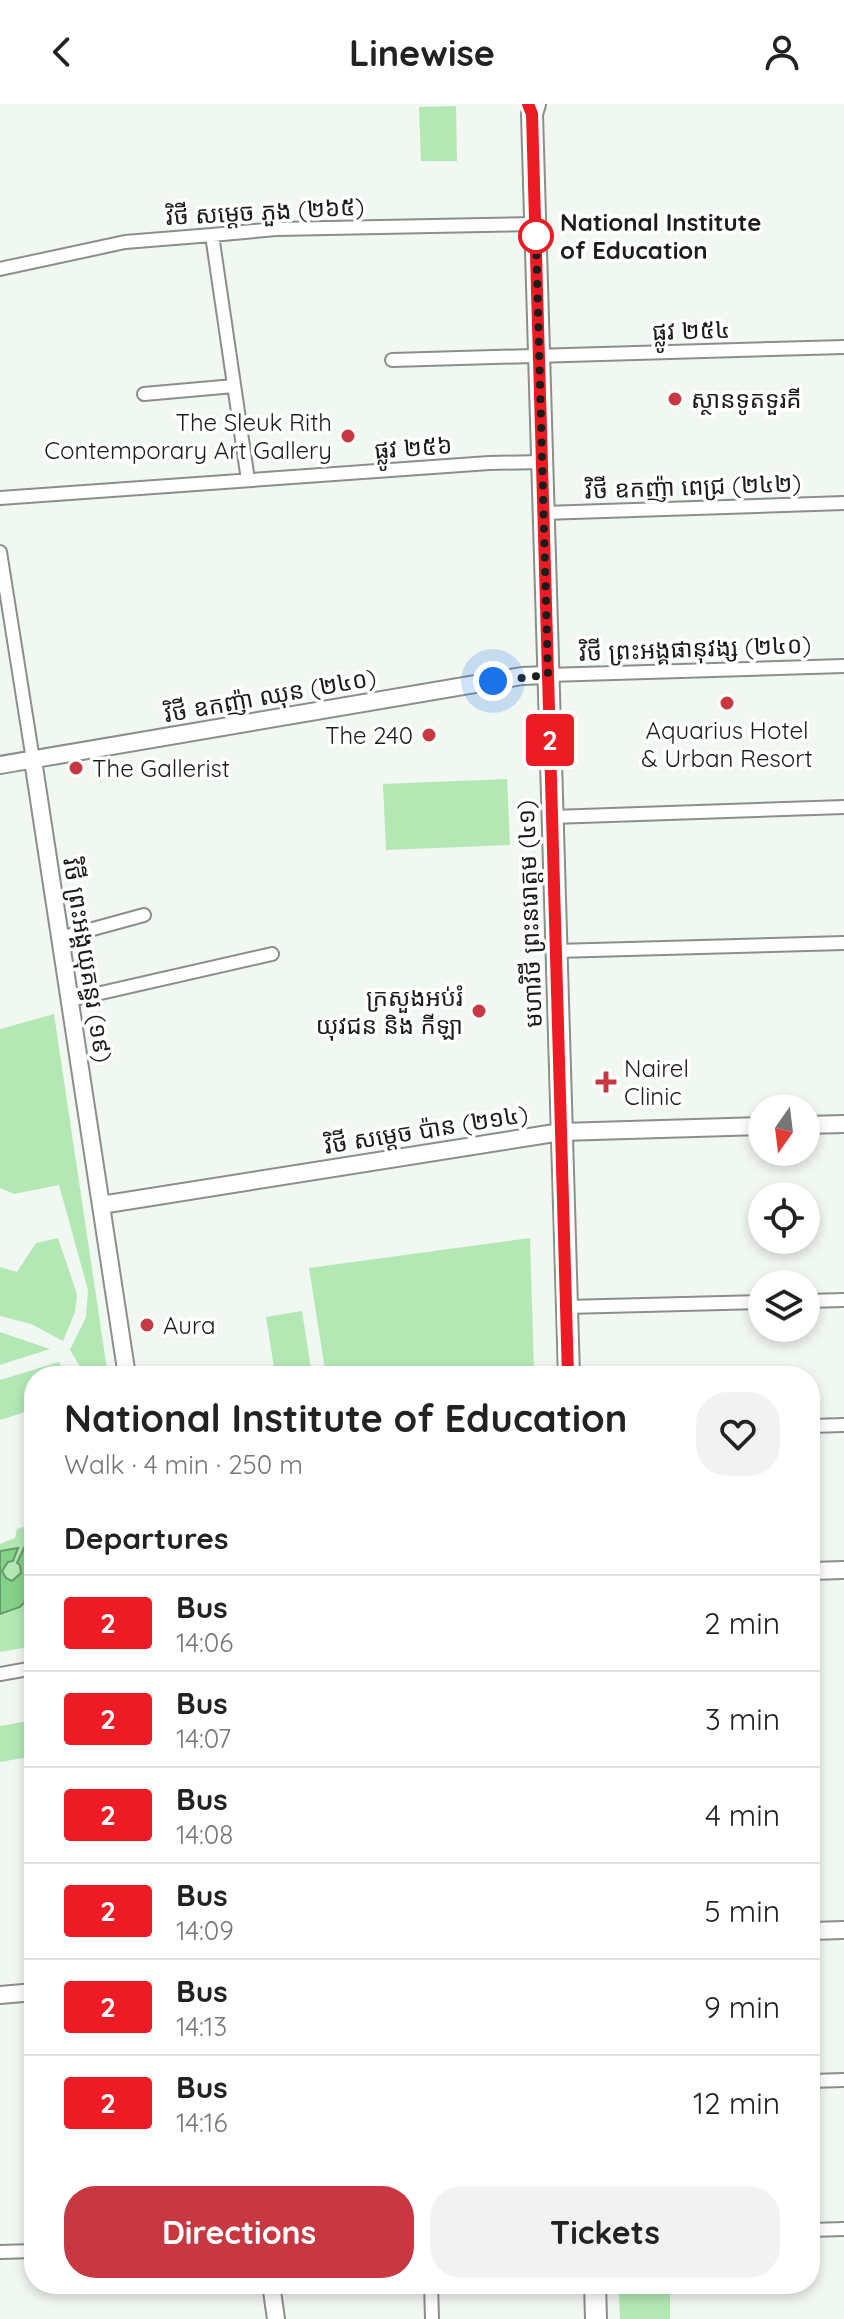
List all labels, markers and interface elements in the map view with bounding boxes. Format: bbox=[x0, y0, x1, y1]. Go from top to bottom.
icon: back bbox=[40, 30, 84, 74]
text: Linewise bbox=[349, 30, 495, 75]
icon: person bbox=[760, 30, 804, 74]
street label: វិថី សម្តេច ភួង (២៦៥) bbox=[164, 191, 365, 232]
place label: National Institute of Education bbox=[560, 207, 761, 265]
marker: National Institute of Education bbox=[519, 219, 553, 253]
street label: ផ្លូវ ២៥៤ bbox=[651, 314, 731, 354]
place label: ស្ថានទូតទួរគី bbox=[691, 384, 802, 416]
marker: ស្ថានទូតទួរគី bbox=[666, 390, 684, 408]
place label: The Sleuk Rith Contemporary Art Gallery bbox=[44, 407, 332, 465]
marker: The Sleuk Rith Contemporary Art Gallery bbox=[339, 427, 357, 445]
street label: ផ្លូវ ២៥៦ bbox=[373, 429, 454, 473]
street label: វិថី ឧកញ៉ា ពេជ្រ (២៤២) bbox=[584, 467, 802, 505]
street label: វិថី ព្រះអង្គផានុវង្ស (២៤០) bbox=[578, 629, 812, 668]
your location bbox=[473, 661, 513, 701]
street label: វិថី ឧកញ៉ា ឈុន (២៤០) bbox=[161, 662, 378, 729]
marker: Aquarius Hotel & Urban Resort bbox=[718, 694, 736, 712]
line badge: 2 bbox=[524, 714, 576, 766]
place label: Aquarius Hotel & Urban Resort bbox=[641, 715, 813, 773]
place label: The 240 bbox=[325, 720, 413, 750]
text: 2 bbox=[542, 722, 558, 757]
marker: The 240 bbox=[420, 726, 438, 744]
place label: The Gallerist bbox=[92, 753, 230, 783]
marker: The Gallerist bbox=[67, 759, 85, 777]
street label: មហាវិថី ព្រះនរោត្តម (៤១) bbox=[510, 800, 549, 1028]
street label: វិថី ព្រះអង្គយុគន្ធរ (១៩) bbox=[56, 855, 119, 1065]
place label: ក្រសួងអប់រំ យុវជន និង កីឡា bbox=[316, 982, 463, 1041]
marker: ក្រសួងអប់រំ យុវជន និង កីឡា bbox=[470, 1002, 488, 1020]
place label: Nairel Clinic bbox=[624, 1053, 689, 1111]
marker: Nairel Clinic bbox=[595, 1071, 617, 1093]
north arrow bbox=[748, 1094, 820, 1166]
map controls bbox=[748, 1094, 820, 1342]
street label: វិថី សម្តេច ប៉ាន (២១៤) bbox=[321, 1098, 530, 1161]
button: locate bbox=[748, 1182, 820, 1254]
button: layers bbox=[748, 1270, 820, 1342]
place label: Aura bbox=[163, 1310, 215, 1340]
marker: Aura bbox=[138, 1316, 156, 1334]
button: heart bbox=[696, 1392, 780, 1476]
text: National Institute of Education bbox=[64, 1394, 627, 1442]
text: Walk · 4 min · 250 m bbox=[64, 1448, 303, 1481]
text: Departures bbox=[64, 1519, 229, 1557]
text: Bus bbox=[176, 1588, 228, 1626]
text: 2 min bbox=[704, 1604, 780, 1642]
text: 2 bbox=[100, 1605, 116, 1640]
text: 14:06 bbox=[176, 1626, 233, 1659]
text: Bus bbox=[176, 1684, 228, 1722]
text: 3 min bbox=[705, 1700, 780, 1738]
text: 2 bbox=[100, 1701, 116, 1736]
text: 14:07 bbox=[176, 1722, 231, 1755]
text: Bus bbox=[176, 1780, 228, 1818]
text: 4 min bbox=[705, 1796, 780, 1834]
text: 2 bbox=[100, 1797, 116, 1832]
text: 14:08 bbox=[176, 1818, 233, 1851]
text: Bus bbox=[176, 1876, 228, 1914]
text: 5 min bbox=[704, 1892, 780, 1930]
text: 2 bbox=[100, 1893, 116, 1928]
text: 14:09 bbox=[176, 1914, 234, 1947]
text: Bus bbox=[176, 1972, 228, 2010]
text: 9 min bbox=[704, 1988, 780, 2026]
text: 2 bbox=[100, 1989, 116, 2024]
text: 14:13 bbox=[176, 2010, 227, 2043]
text: Bus bbox=[176, 2068, 228, 2106]
text: 12 min bbox=[693, 2084, 780, 2122]
text: 2 bbox=[100, 2085, 116, 2120]
text: 14:16 bbox=[176, 2106, 227, 2139]
button: Directions bbox=[64, 2186, 414, 2278]
button: Tickets bbox=[430, 2186, 780, 2278]

